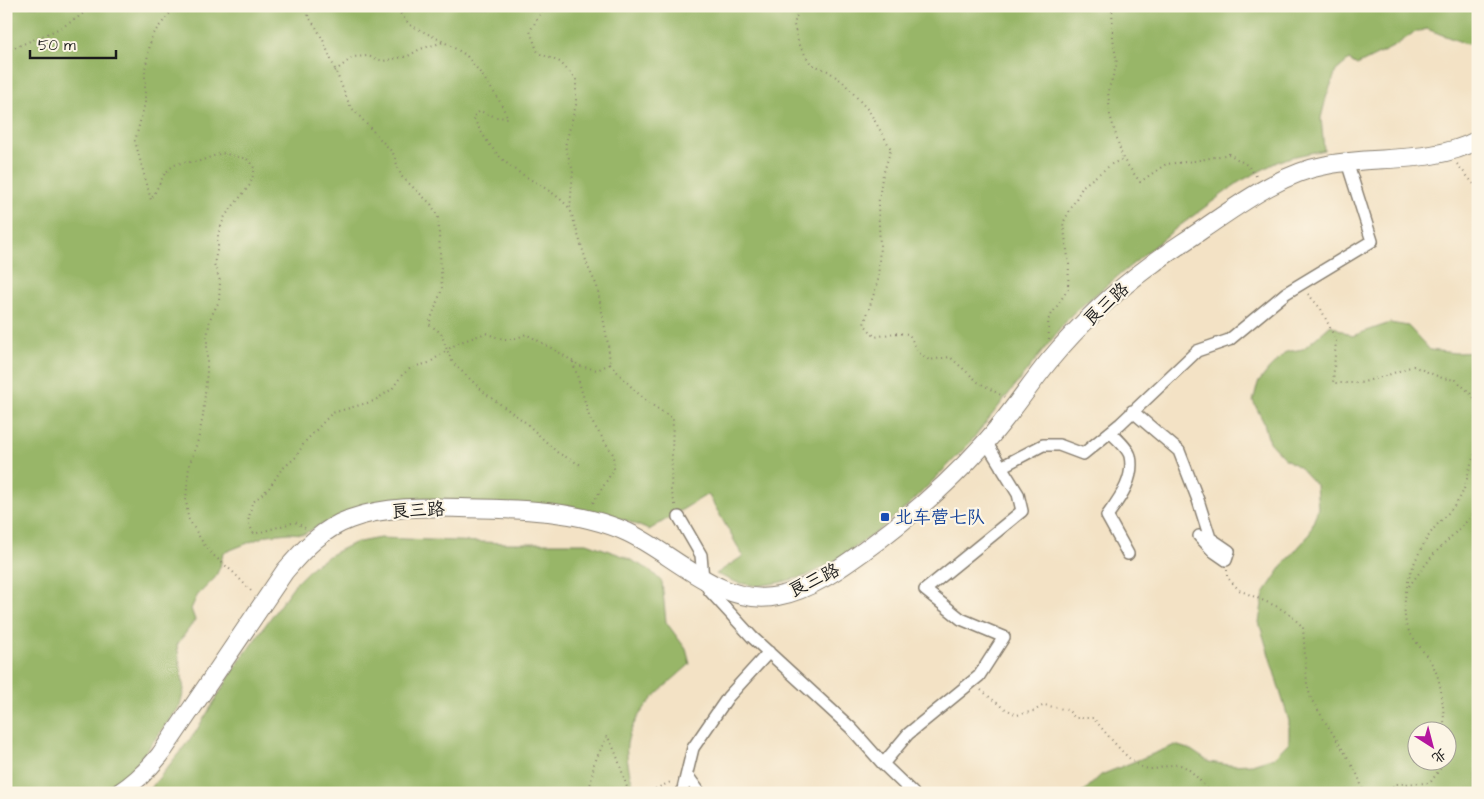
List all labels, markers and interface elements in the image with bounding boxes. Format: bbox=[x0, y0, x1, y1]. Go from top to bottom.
scale bar bbox=[30, 28, 116, 60]
text: 50 m bbox=[38, 35, 76, 56]
street label: 良三路 bbox=[1078, 277, 1135, 332]
street label: 良三路 bbox=[390, 497, 446, 524]
place label: 北车营七队 bbox=[895, 505, 985, 530]
marker: 北车营七队 bbox=[879, 511, 891, 523]
street label: 良三路 bbox=[784, 557, 844, 604]
north arrow bbox=[1406, 722, 1456, 772]
text: 北 bbox=[1428, 744, 1451, 768]

